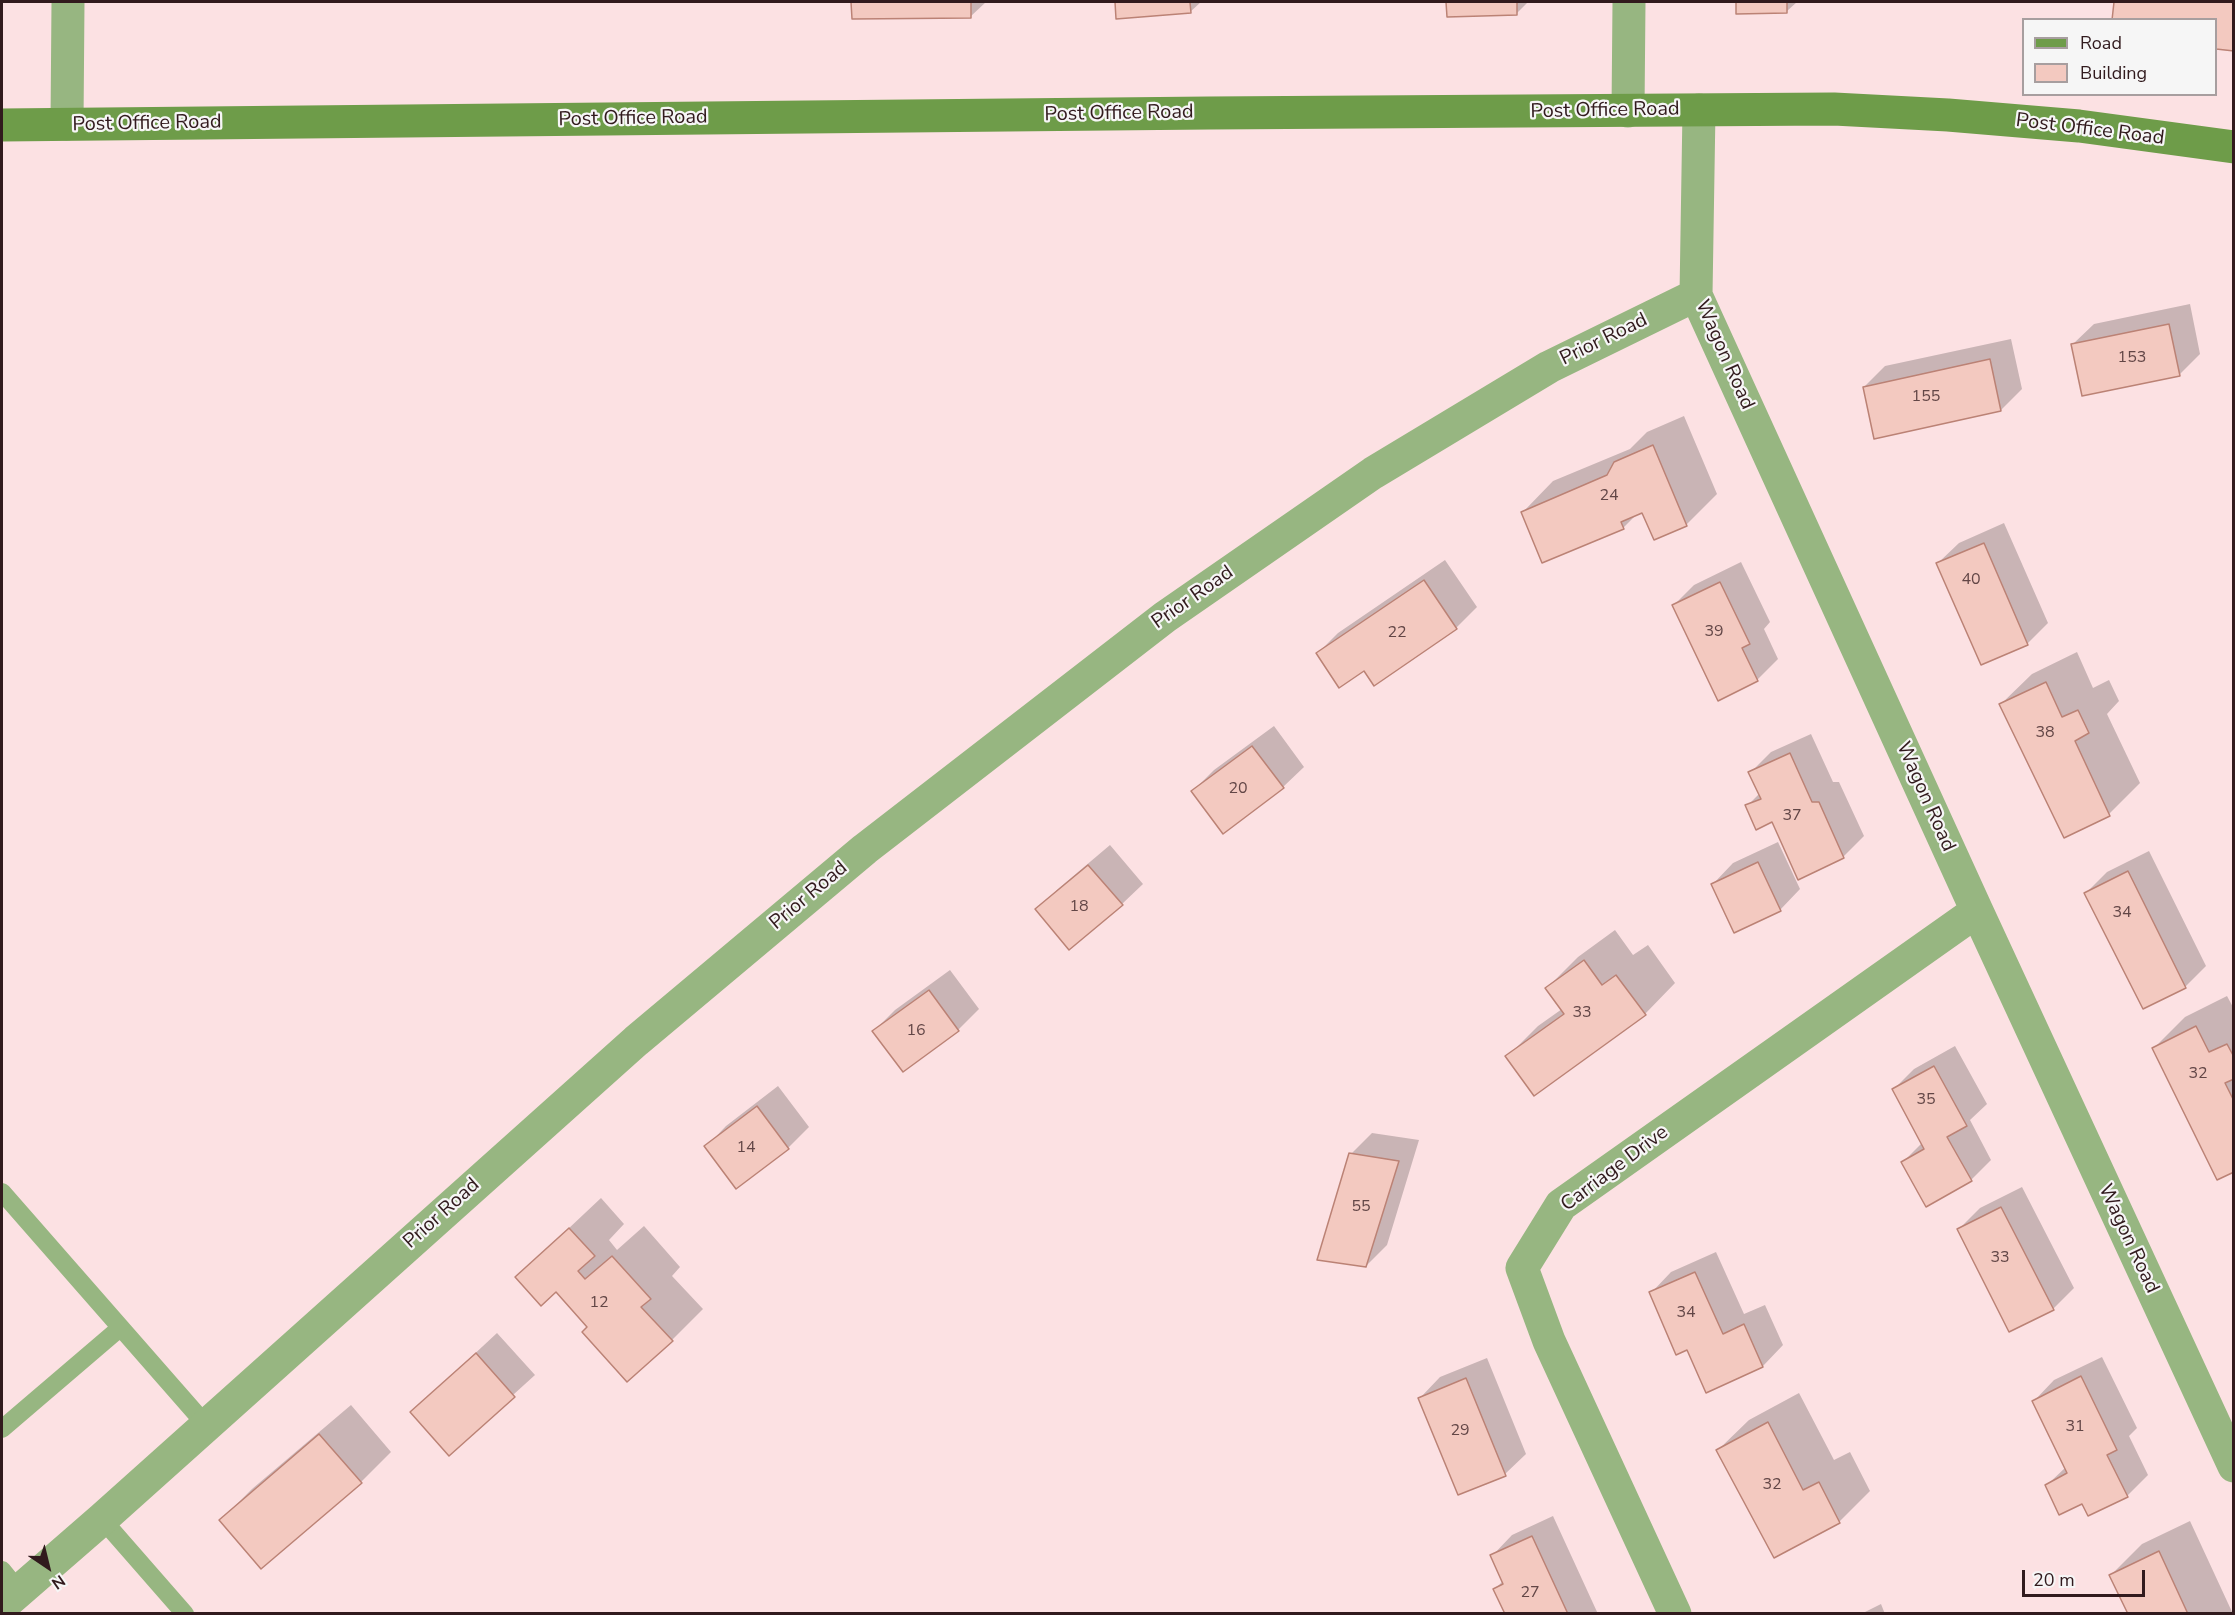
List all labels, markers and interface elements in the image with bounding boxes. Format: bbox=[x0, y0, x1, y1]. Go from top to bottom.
legend bbox=[2022, 18, 2217, 96]
text: Road bbox=[2080, 31, 2122, 55]
text: Building bbox=[2080, 61, 2147, 85]
street label: Post Office Road bbox=[1530, 98, 1680, 124]
street label: Post Office Road bbox=[1044, 101, 1194, 127]
street label: Post Office Road bbox=[558, 106, 708, 132]
street label: Post Office Road bbox=[2014, 109, 2166, 151]
street label: Post Office Road bbox=[72, 111, 222, 137]
street label: Wagon Road bbox=[1689, 297, 1759, 413]
street label: Prior Road bbox=[1556, 309, 1652, 371]
house number: 153 bbox=[2118, 348, 2146, 368]
house number: 155 bbox=[1912, 387, 1940, 407]
house number: 24 bbox=[1599, 486, 1619, 506]
street label: Prior Road bbox=[1148, 561, 1238, 635]
house number: 40 bbox=[1961, 570, 1981, 590]
house number: 39 bbox=[1704, 622, 1724, 642]
house number: 22 bbox=[1387, 623, 1407, 643]
house number: 38 bbox=[2035, 723, 2055, 743]
street label: Wagon Road bbox=[1890, 739, 1960, 855]
house number: 20 bbox=[1228, 779, 1248, 799]
house number: 37 bbox=[1782, 806, 1802, 826]
street label: Prior Road bbox=[765, 857, 853, 935]
house number: 18 bbox=[1069, 897, 1089, 917]
house number: 34 bbox=[2112, 903, 2132, 923]
house number: 33 bbox=[1572, 1003, 1592, 1023]
house number: 16 bbox=[906, 1021, 926, 1041]
house number: 32 bbox=[2188, 1064, 2208, 1084]
house number: 35 bbox=[1916, 1090, 1936, 1110]
street label: Carriage Drive bbox=[1557, 1121, 1673, 1217]
house number: 14 bbox=[736, 1138, 756, 1158]
street label: Prior Road bbox=[399, 1174, 485, 1254]
street label: Wagon Road bbox=[2092, 1181, 2164, 1297]
house number: 55 bbox=[1351, 1197, 1371, 1217]
house number: 33 bbox=[1990, 1248, 2010, 1268]
house number: 12 bbox=[589, 1293, 609, 1313]
house number: 34 bbox=[1676, 1303, 1696, 1323]
house number: 31 bbox=[2065, 1417, 2085, 1437]
house number: 29 bbox=[1450, 1421, 1470, 1441]
house number: 32 bbox=[1762, 1475, 1782, 1495]
north arrow bbox=[18, 1537, 78, 1597]
scale bar bbox=[2025, 1558, 2148, 1596]
text: 20 m bbox=[2033, 1568, 2075, 1592]
text: N bbox=[47, 1569, 70, 1594]
house number: 27 bbox=[1520, 1583, 1540, 1603]

